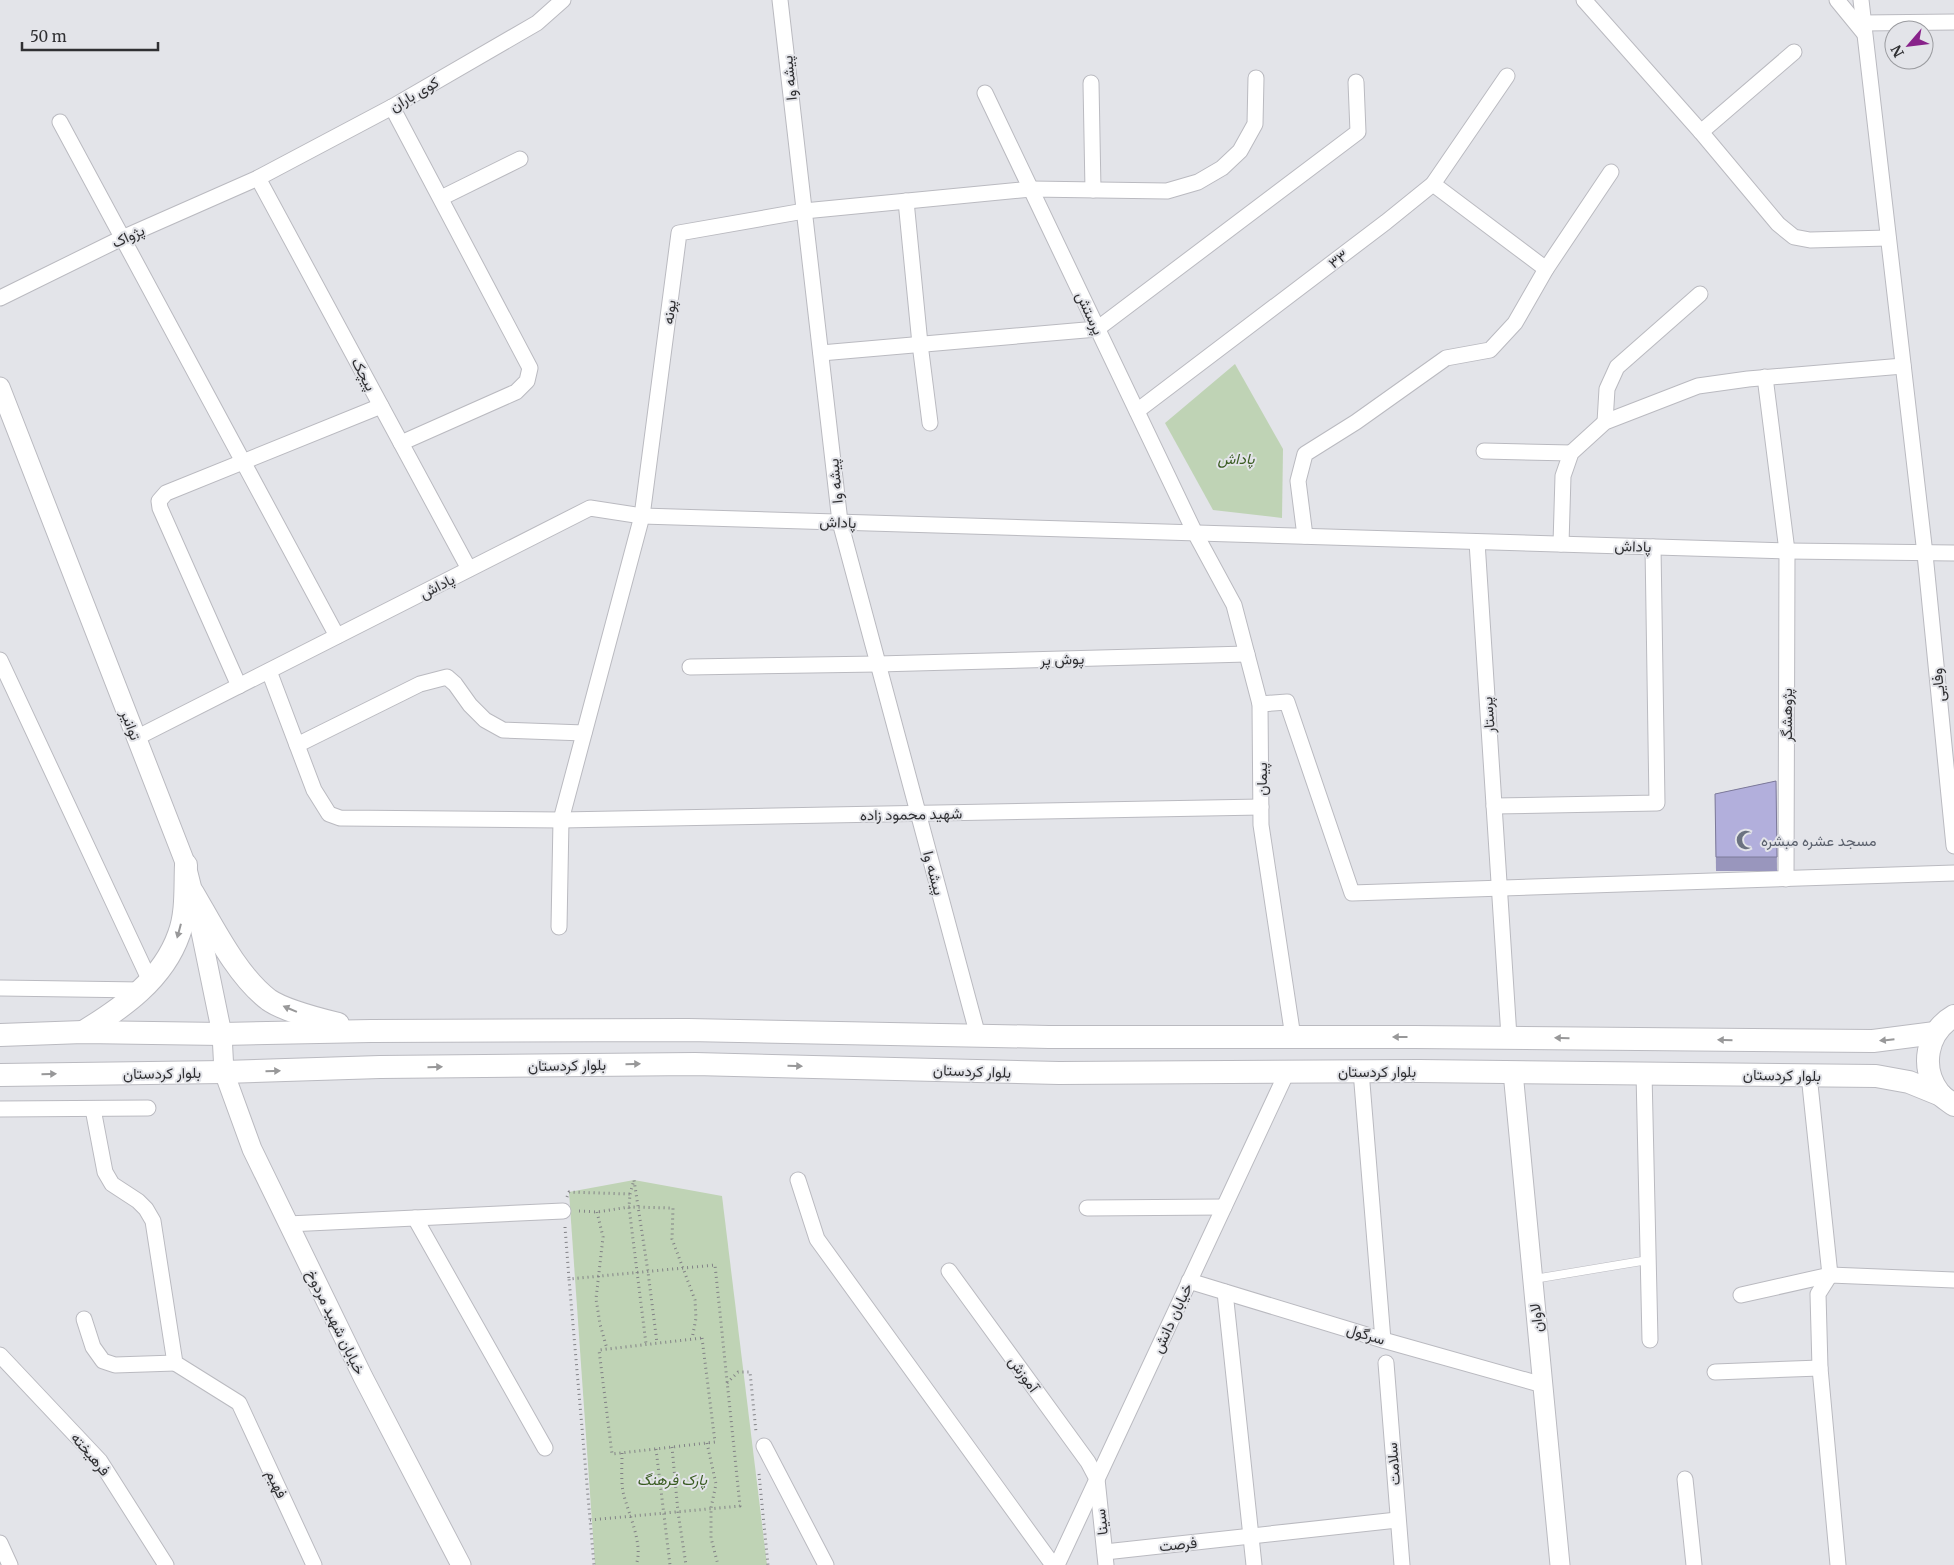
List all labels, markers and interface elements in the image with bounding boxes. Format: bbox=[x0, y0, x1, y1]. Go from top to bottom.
scale bar bbox=[22, 20, 159, 52]
north arrow bbox=[1884, 20, 1934, 70]
text: 50 m bbox=[30, 27, 67, 46]
text: N bbox=[1887, 42, 1908, 60]
street label: پیشه وا bbox=[777, 55, 802, 101]
street label: کوی باران bbox=[386, 72, 443, 116]
street label: پژواک bbox=[109, 220, 148, 253]
street label: ۳۳ bbox=[1324, 245, 1352, 273]
street label: پرستش bbox=[1071, 288, 1108, 338]
street label: پونه bbox=[658, 299, 681, 325]
street label: پیچک bbox=[347, 354, 381, 394]
park label: پاداش bbox=[1218, 449, 1255, 469]
street label: پیشه وا bbox=[823, 458, 848, 504]
street label: پاداش bbox=[819, 512, 857, 533]
street label: پاداش bbox=[1614, 536, 1652, 557]
street label: پاداش bbox=[416, 569, 458, 604]
street label: پوش پر bbox=[1038, 649, 1085, 670]
street label: وفایی bbox=[1927, 667, 1950, 703]
street label: پژوهشگر bbox=[1777, 688, 1797, 743]
street label: پرستار bbox=[1477, 696, 1500, 735]
street label: توانیر bbox=[116, 706, 146, 743]
street label: پیمان bbox=[1252, 762, 1272, 796]
street label: شهید محمود زاده bbox=[860, 804, 962, 824]
mosque icon: مسجد عشره مبشره bbox=[1735, 829, 1757, 851]
place label: مسجد عشره مبشره bbox=[1761, 831, 1877, 850]
street label: پیشه وا bbox=[918, 849, 949, 897]
one-way arrow bbox=[175, 923, 183, 938]
one-way arrow bbox=[283, 1005, 297, 1013]
one-way arrow bbox=[1391, 1033, 1407, 1041]
one-way arrow bbox=[1554, 1034, 1570, 1042]
one-way arrow bbox=[1716, 1035, 1732, 1043]
one-way arrow bbox=[1879, 1036, 1895, 1044]
street label: بلوار کردستان bbox=[528, 1055, 606, 1075]
one-way arrow bbox=[625, 1060, 641, 1068]
street label: بلوار کردستان bbox=[933, 1060, 1011, 1082]
street label: بلوار کردستان bbox=[1338, 1062, 1416, 1081]
street label: بلوار کردستان bbox=[123, 1063, 201, 1083]
one-way arrow bbox=[427, 1063, 443, 1071]
one-way arrow bbox=[787, 1063, 803, 1071]
street label: بلوار کردستان bbox=[1743, 1065, 1821, 1085]
one-way arrow bbox=[265, 1067, 281, 1075]
one-way arrow bbox=[41, 1070, 57, 1078]
street label: خیابان شهید مردوخ bbox=[301, 1266, 370, 1378]
street label: خیابان دانش bbox=[1148, 1280, 1197, 1356]
street label: لاوان bbox=[1525, 1303, 1547, 1333]
street label: سرگول bbox=[1344, 1319, 1388, 1349]
street label: آموزش bbox=[1004, 1352, 1044, 1398]
street label: فرهیخته bbox=[67, 1428, 115, 1480]
street label: سلامت bbox=[1382, 1442, 1404, 1486]
street label: فهیم bbox=[261, 1467, 292, 1502]
park label: پارک فرهنگ bbox=[637, 1470, 707, 1490]
street label: سینا bbox=[1090, 1508, 1112, 1536]
street label: فرصت bbox=[1158, 1533, 1198, 1555]

